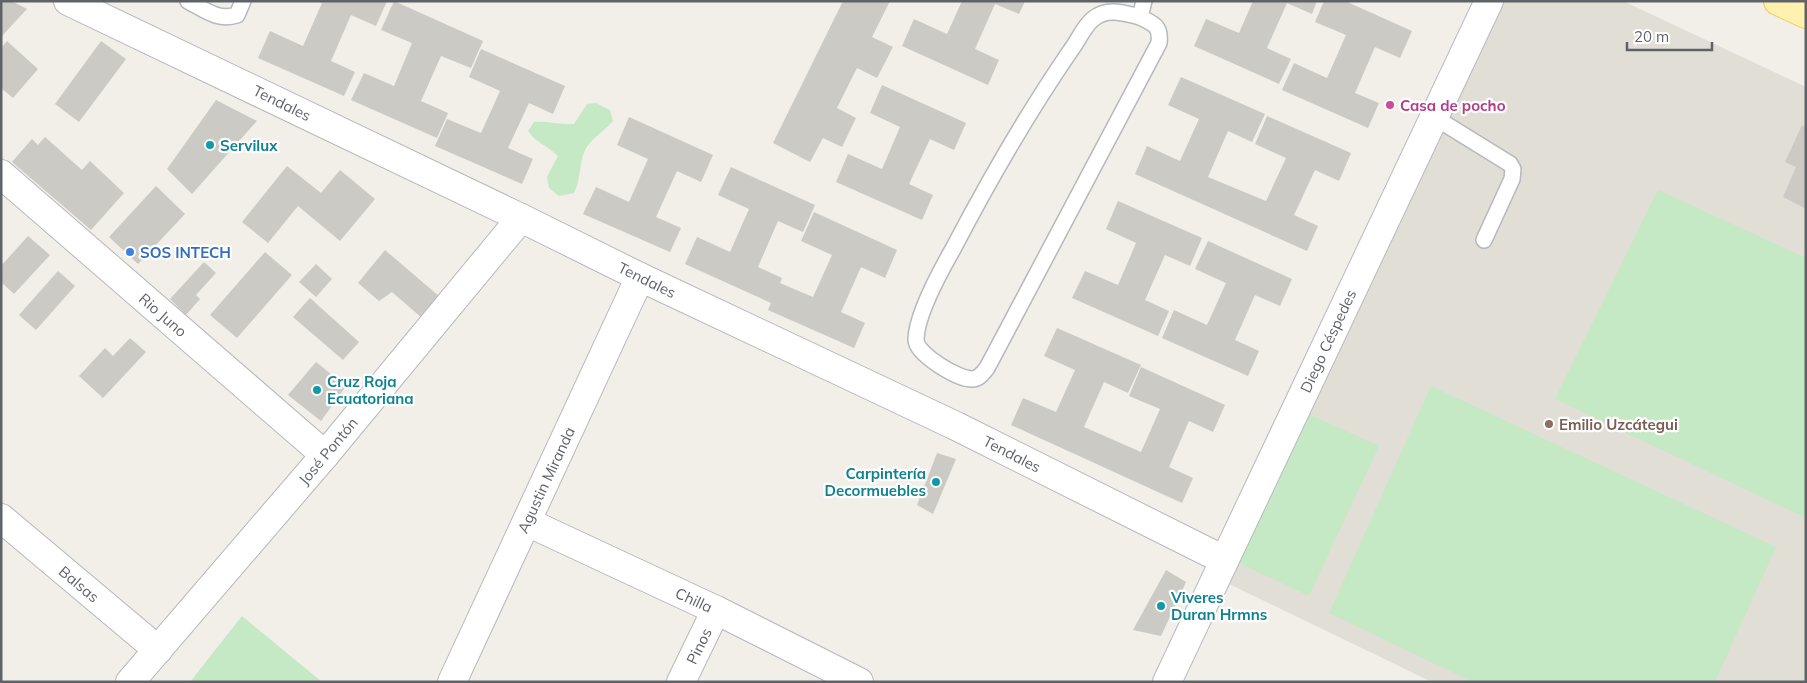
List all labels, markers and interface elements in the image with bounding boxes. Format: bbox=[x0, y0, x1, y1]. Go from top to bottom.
scale bar bbox=[1627, 20, 1712, 52]
text: 20 m bbox=[1634, 27, 1669, 46]
street label: Tendales bbox=[250, 81, 314, 125]
place label: Casa de pocho bbox=[1400, 96, 1506, 115]
marker: Casa de pocho bbox=[1384, 99, 1396, 111]
place label: Servilux bbox=[220, 136, 278, 155]
marker: Servilux bbox=[204, 139, 216, 151]
place label: SOS INTECH bbox=[140, 243, 231, 262]
marker: SOS INTECH bbox=[124, 246, 136, 258]
street label: Tendales bbox=[615, 258, 679, 302]
street label: Diego Céspedes bbox=[1296, 286, 1360, 396]
street label: Rio Juno bbox=[135, 289, 191, 341]
place label: Cruz Roja Ecuatoriana bbox=[327, 372, 414, 408]
marker: Cruz Roja Ecuatoriana bbox=[311, 384, 323, 396]
street label: José Pontón bbox=[294, 413, 362, 489]
place label: Emilio Uzcátegui bbox=[1559, 415, 1678, 434]
marker: Emilio Uzcátegui bbox=[1543, 418, 1555, 430]
street label: Agustin Miranda bbox=[513, 424, 579, 536]
street label: Tendales bbox=[980, 431, 1044, 477]
place label: Carpintería Decormuebles bbox=[825, 464, 926, 500]
marker: Carpintería Decormuebles bbox=[930, 476, 942, 488]
street label: Balsas bbox=[55, 562, 103, 606]
street label: Chilla bbox=[672, 583, 716, 617]
place label: Viveres Duran Hrmns bbox=[1170, 588, 1267, 624]
marker: Viveres Duran Hrmns bbox=[1155, 600, 1167, 612]
street label: Pinos bbox=[682, 625, 716, 667]

